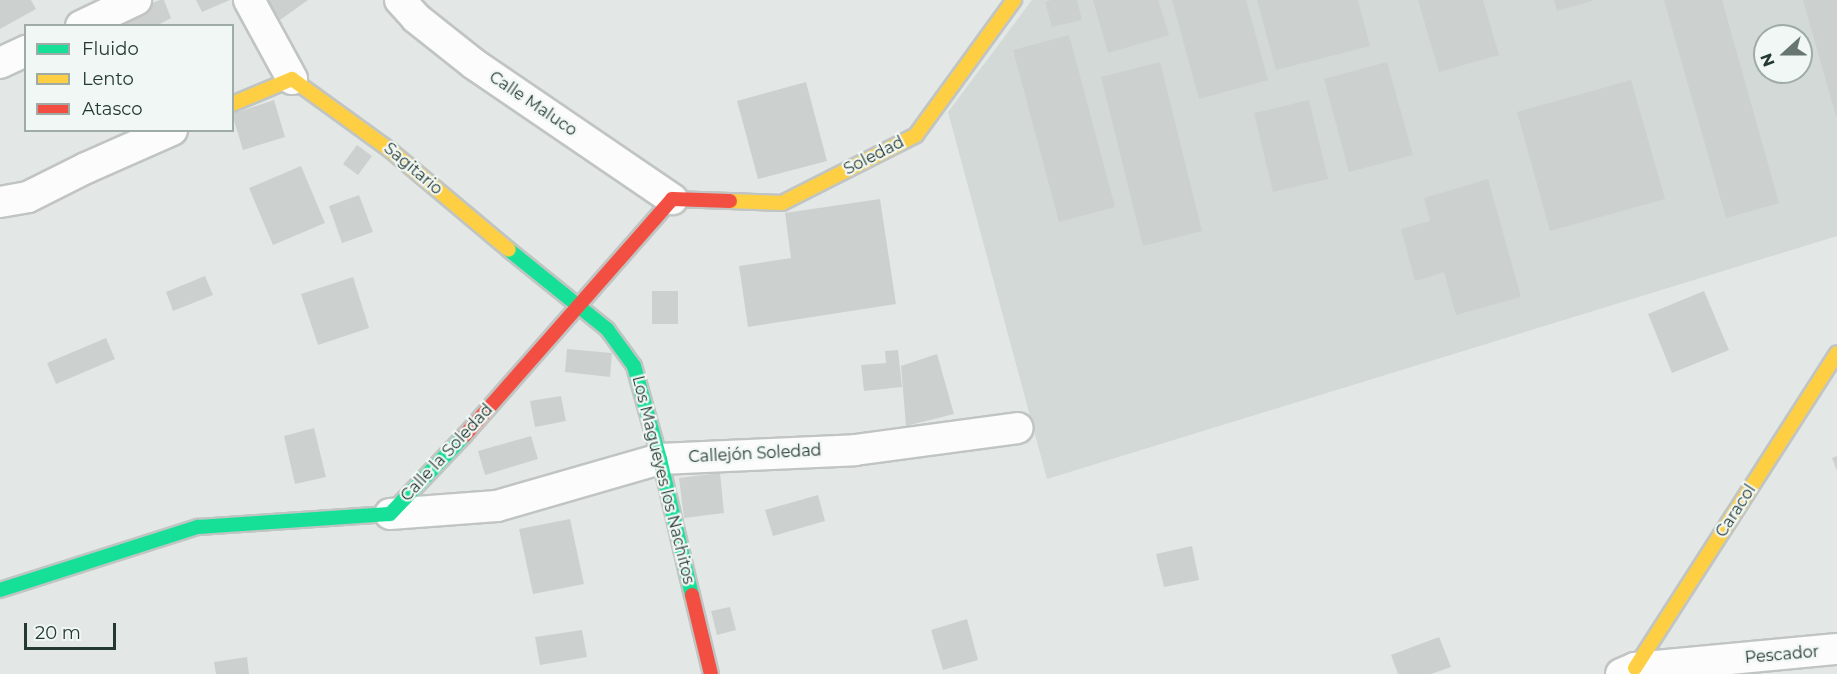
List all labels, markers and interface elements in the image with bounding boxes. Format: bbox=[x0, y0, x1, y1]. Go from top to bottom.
legend bbox=[24, 24, 234, 132]
north arrow bbox=[1753, 24, 1813, 84]
text: Fluido bbox=[82, 38, 139, 60]
text: N bbox=[1756, 50, 1779, 69]
text: Lento bbox=[82, 68, 134, 90]
street label: Calle Maluco bbox=[485, 68, 581, 140]
text: Atasco bbox=[82, 98, 142, 120]
street label: Soledad bbox=[841, 133, 907, 179]
street label: Sagitario bbox=[380, 139, 446, 199]
street label: Los Magueyes los Nachitos bbox=[628, 374, 698, 586]
street label: Calle la Soledad bbox=[397, 400, 497, 506]
street label: Callejón Soledad bbox=[688, 441, 822, 467]
street label: Caracol bbox=[1712, 481, 1760, 541]
scale bar bbox=[27, 611, 118, 649]
text: 20 m bbox=[35, 622, 81, 644]
street label: Pescador bbox=[1744, 642, 1820, 668]

